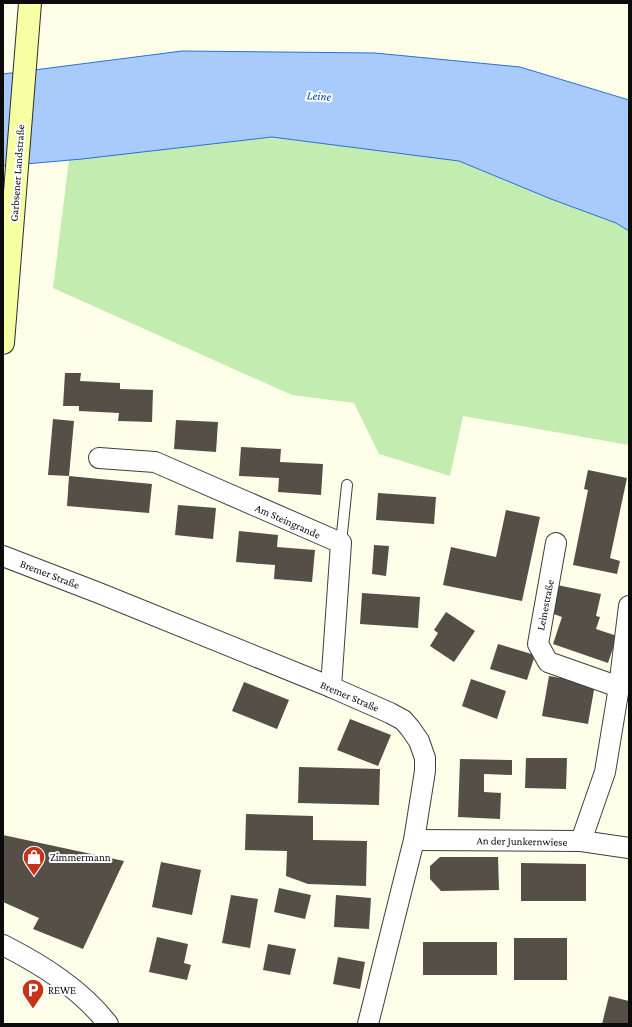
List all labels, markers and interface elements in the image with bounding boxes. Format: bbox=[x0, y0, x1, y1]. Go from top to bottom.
water label: Leine bbox=[306, 88, 332, 104]
street label: Garbsener Landstraße bbox=[8, 124, 26, 222]
street label: Am Steingrande bbox=[253, 501, 323, 542]
street label: Bremer Straße bbox=[19, 557, 82, 591]
street label: Leinestraße bbox=[534, 578, 556, 631]
street label: Bremer Straße bbox=[319, 678, 381, 714]
street label: An der Junkernwiese bbox=[477, 834, 568, 849]
shop icon: Zimmermann bbox=[21, 844, 47, 877]
place label: Zimmermann bbox=[50, 851, 111, 863]
parking icon: REWE bbox=[20, 977, 46, 1010]
place label: REWE bbox=[48, 984, 76, 996]

